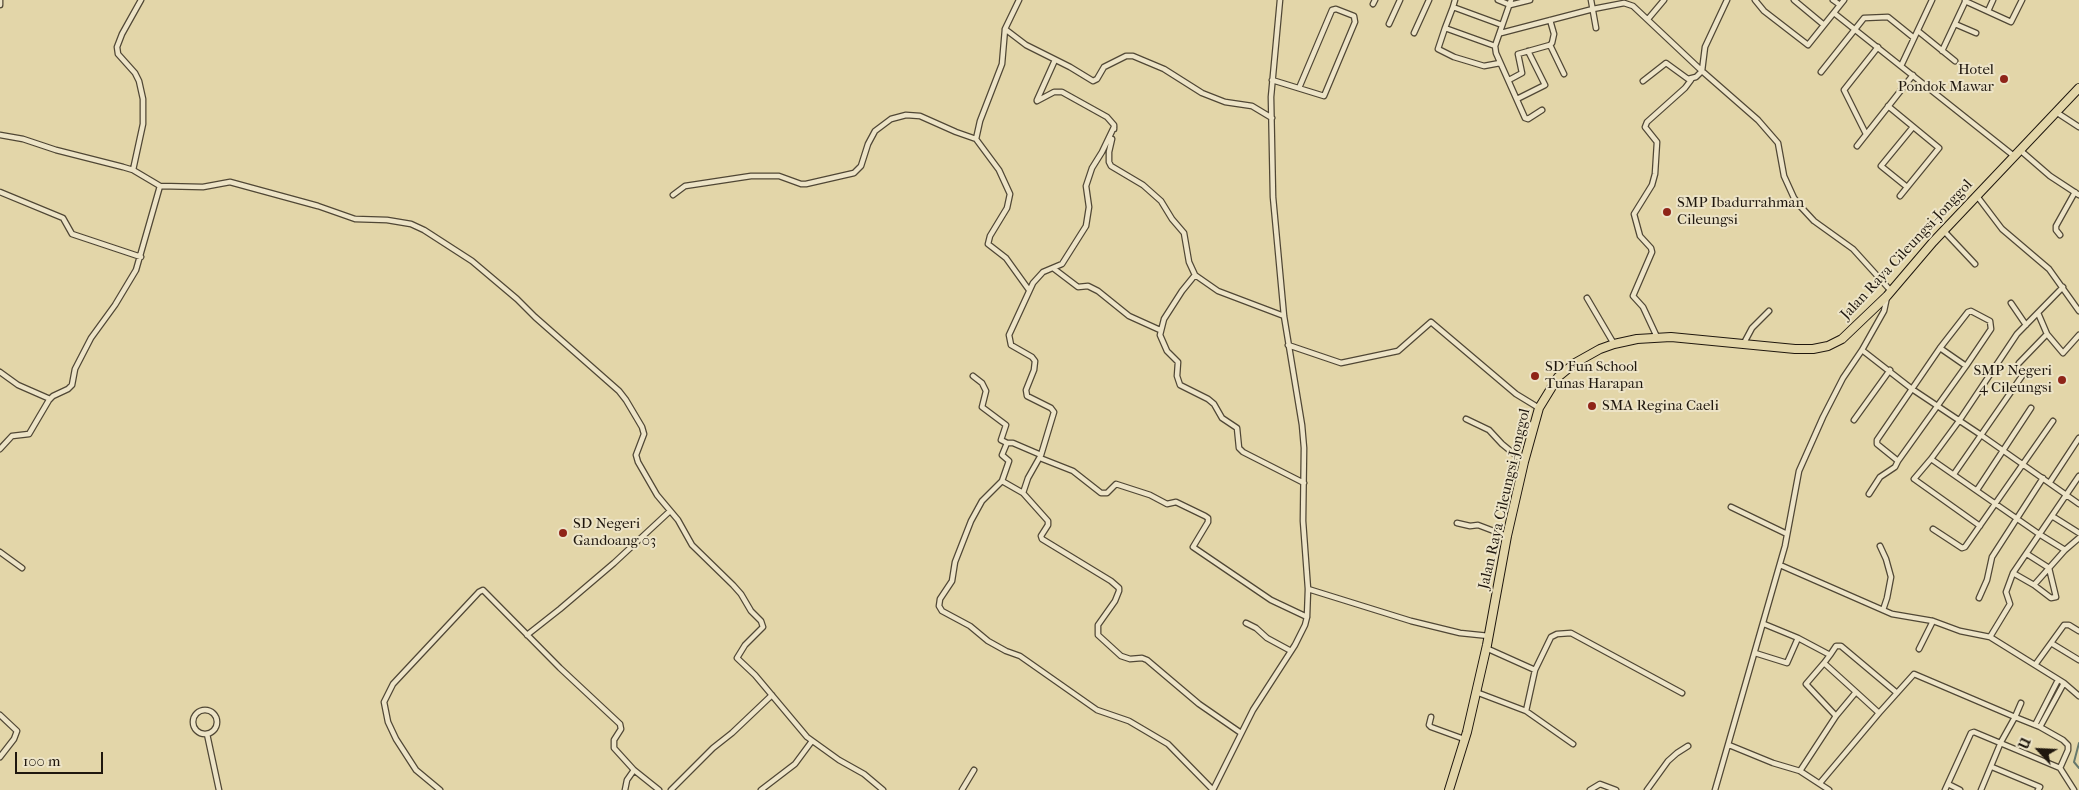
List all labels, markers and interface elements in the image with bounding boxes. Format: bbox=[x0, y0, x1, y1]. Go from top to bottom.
place label: Hotel Pondok Mawar bbox=[1898, 61, 1994, 96]
marker: Hotel Pondok Mawar bbox=[1998, 73, 2010, 85]
street label: Jalan Raya Cileungsi-Jonggol bbox=[1837, 176, 1977, 324]
place label: SMP Ibadurrahman Cileungsi bbox=[1677, 194, 1804, 229]
marker: SMP Ibadurrahman Cileungsi bbox=[1661, 206, 1673, 218]
place label: SD Fun School Tunas Harapan bbox=[1545, 358, 1644, 393]
place label: SMP Negeri 4 Cileungsi bbox=[1973, 362, 2052, 397]
marker: SD Fun School Tunas Harapan bbox=[1529, 370, 1541, 382]
marker: SMP Negeri 4 Cileungsi bbox=[2056, 374, 2068, 386]
place label: SMA Regina Caeli bbox=[1602, 397, 1719, 415]
marker: SMA Regina Caeli bbox=[1586, 400, 1598, 412]
street label: Jalan Raya Cileungsi-Jonggol bbox=[1475, 407, 1535, 591]
place label: SD Negeri Gandoang 03 bbox=[573, 515, 656, 550]
marker: SD Negeri Gandoang 03 bbox=[557, 527, 569, 539]
north arrow bbox=[2014, 725, 2064, 775]
text: U bbox=[2015, 735, 2035, 752]
scale bar bbox=[18, 742, 105, 774]
text: 100 m bbox=[23, 752, 61, 770]

